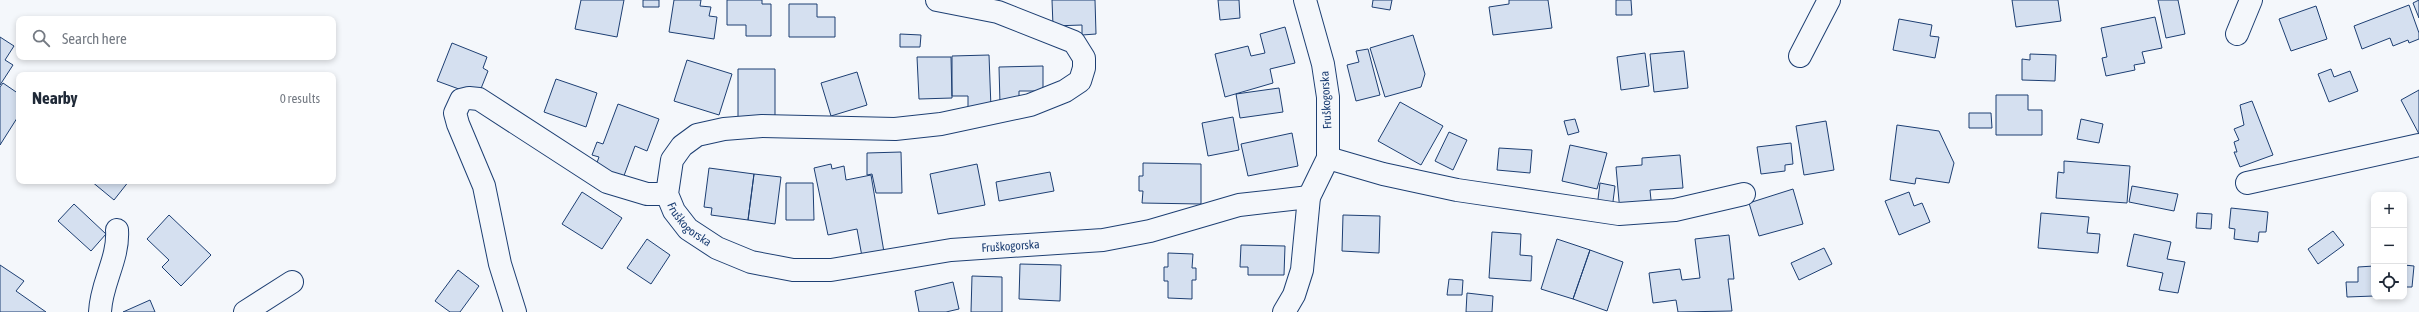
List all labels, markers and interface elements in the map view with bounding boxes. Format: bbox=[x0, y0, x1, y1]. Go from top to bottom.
search box bbox=[16, 16, 336, 60]
icon: search bbox=[30, 27, 52, 49]
text: Search here bbox=[62, 30, 127, 47]
street label: Fruškogorska bbox=[1317, 71, 1335, 129]
text: Nearby bbox=[32, 88, 78, 108]
text: 0 results bbox=[280, 91, 320, 106]
map controls bbox=[2371, 192, 2407, 300]
button: + bbox=[2371, 192, 2407, 228]
street label: Fruškogorska bbox=[664, 200, 714, 249]
button: − bbox=[2371, 228, 2407, 264]
street label: Fruškogorska bbox=[981, 237, 1040, 255]
button: locate bbox=[2371, 264, 2407, 300]

